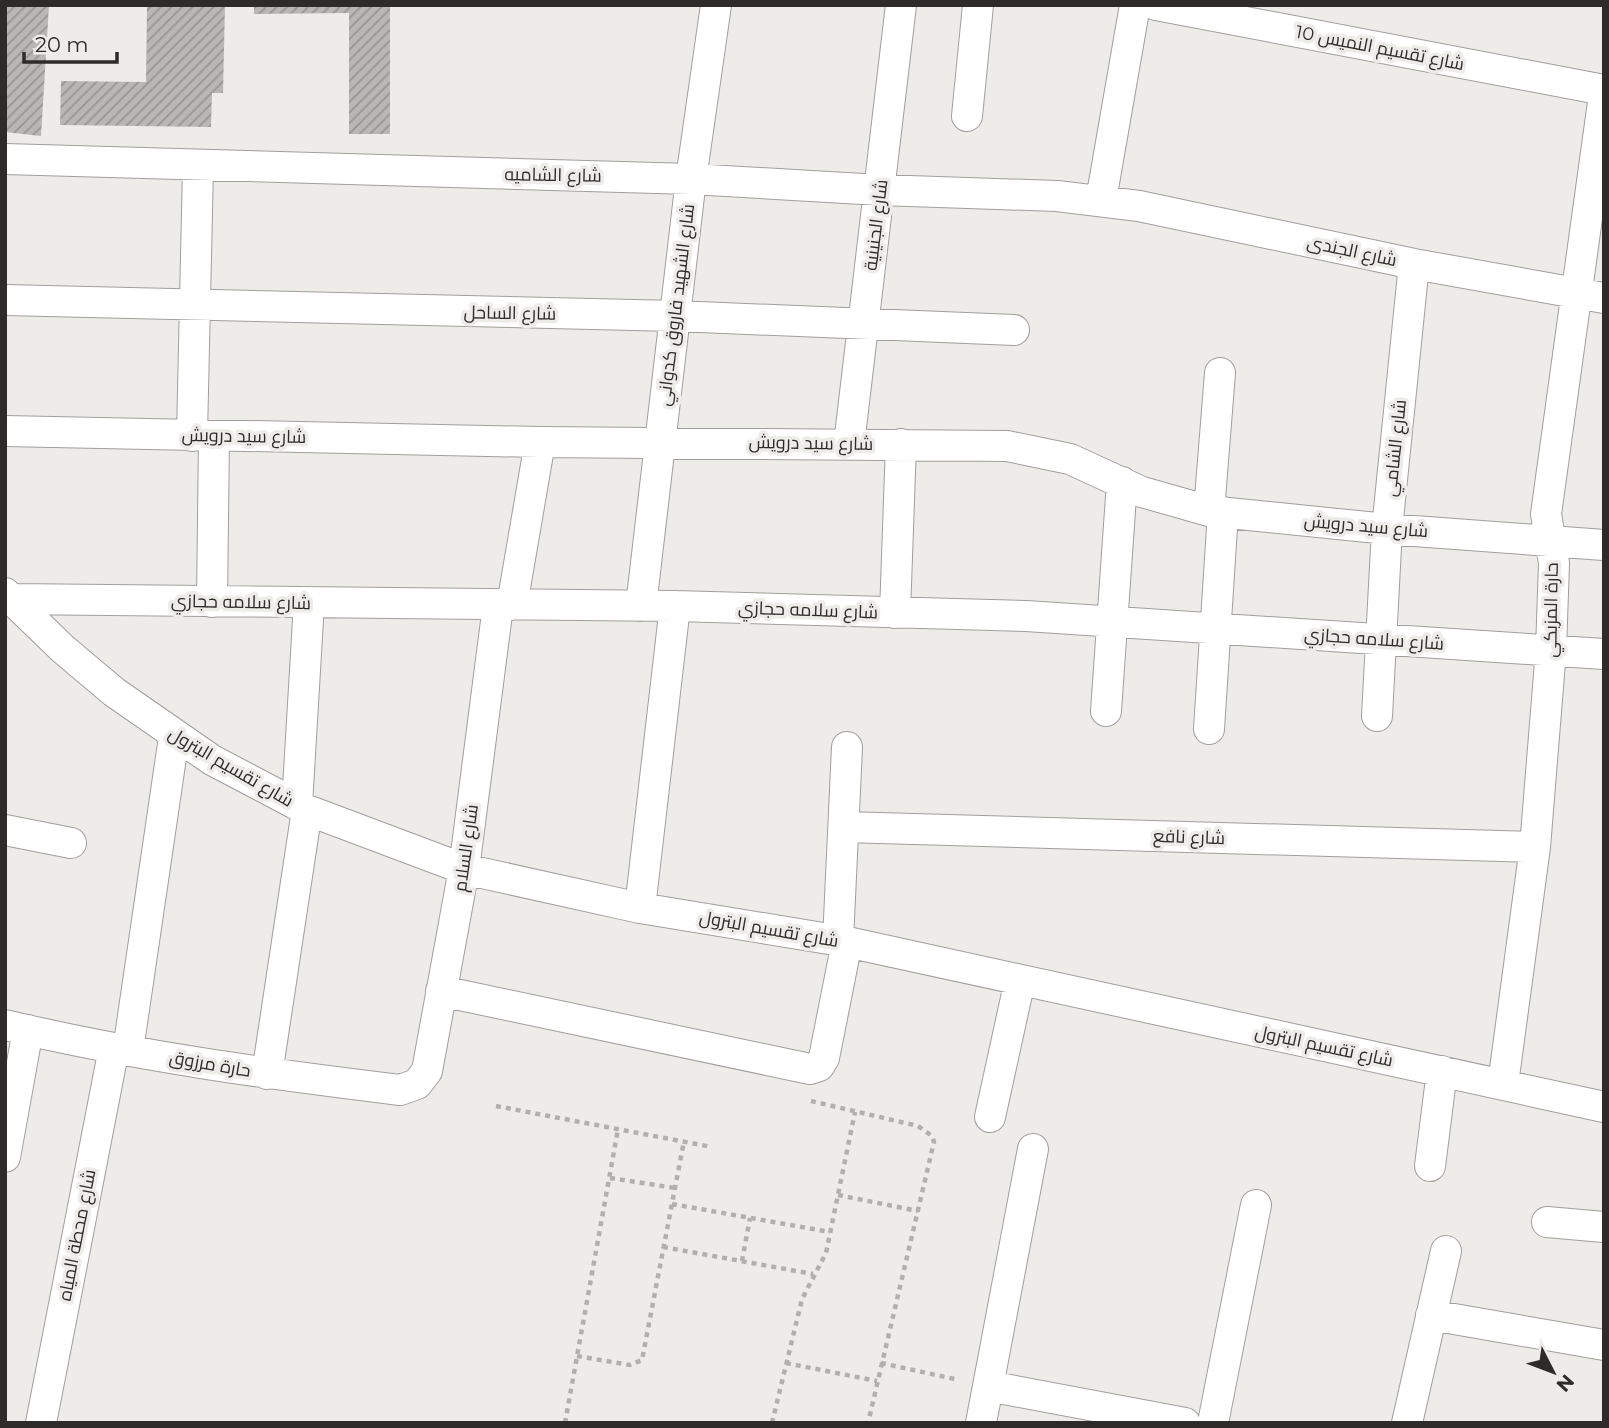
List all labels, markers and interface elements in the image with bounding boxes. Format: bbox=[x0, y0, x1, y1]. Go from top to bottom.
scale bar bbox=[24, 21, 117, 65]
street label: شارع تقسيم النميس 10 bbox=[1294, 21, 1466, 76]
text: 20 m bbox=[35, 32, 89, 57]
street label: شارع الشاميه bbox=[504, 163, 602, 188]
street label: شارع الجنينية bbox=[859, 178, 894, 272]
street label: شارع الشهيد فاروق كدواني bbox=[653, 203, 702, 408]
street label: شارع الجندى bbox=[1305, 231, 1399, 272]
street label: شارع الساحل bbox=[463, 301, 557, 326]
street label: شارع الشامي bbox=[1379, 398, 1414, 498]
street label: شارع سيد درويش bbox=[181, 424, 306, 449]
street label: شارع سيد درويش bbox=[748, 431, 873, 456]
street label: شارع سيد درويش bbox=[1303, 510, 1429, 543]
street label: حارة المزبكي bbox=[1539, 562, 1566, 658]
street label: شارع سلامه حجازي bbox=[171, 590, 311, 617]
street label: شارع سلامه حجازي bbox=[737, 597, 878, 626]
street label: شارع سلامه حجازي bbox=[1303, 623, 1445, 658]
street label: شارع تقسيم البترول bbox=[164, 722, 297, 813]
street label: شارع السلام bbox=[449, 803, 484, 893]
street label: شارع نافع bbox=[1153, 825, 1225, 850]
street label: شارع تقسيم البترول bbox=[698, 906, 840, 953]
street label: شارع تقسيم البترول bbox=[1253, 1021, 1395, 1072]
street label: حارة مرزوق bbox=[167, 1046, 252, 1083]
street label: شارع محطة المياه bbox=[53, 1167, 102, 1303]
north arrow bbox=[1518, 1337, 1588, 1407]
text: N bbox=[1552, 1370, 1579, 1396]

